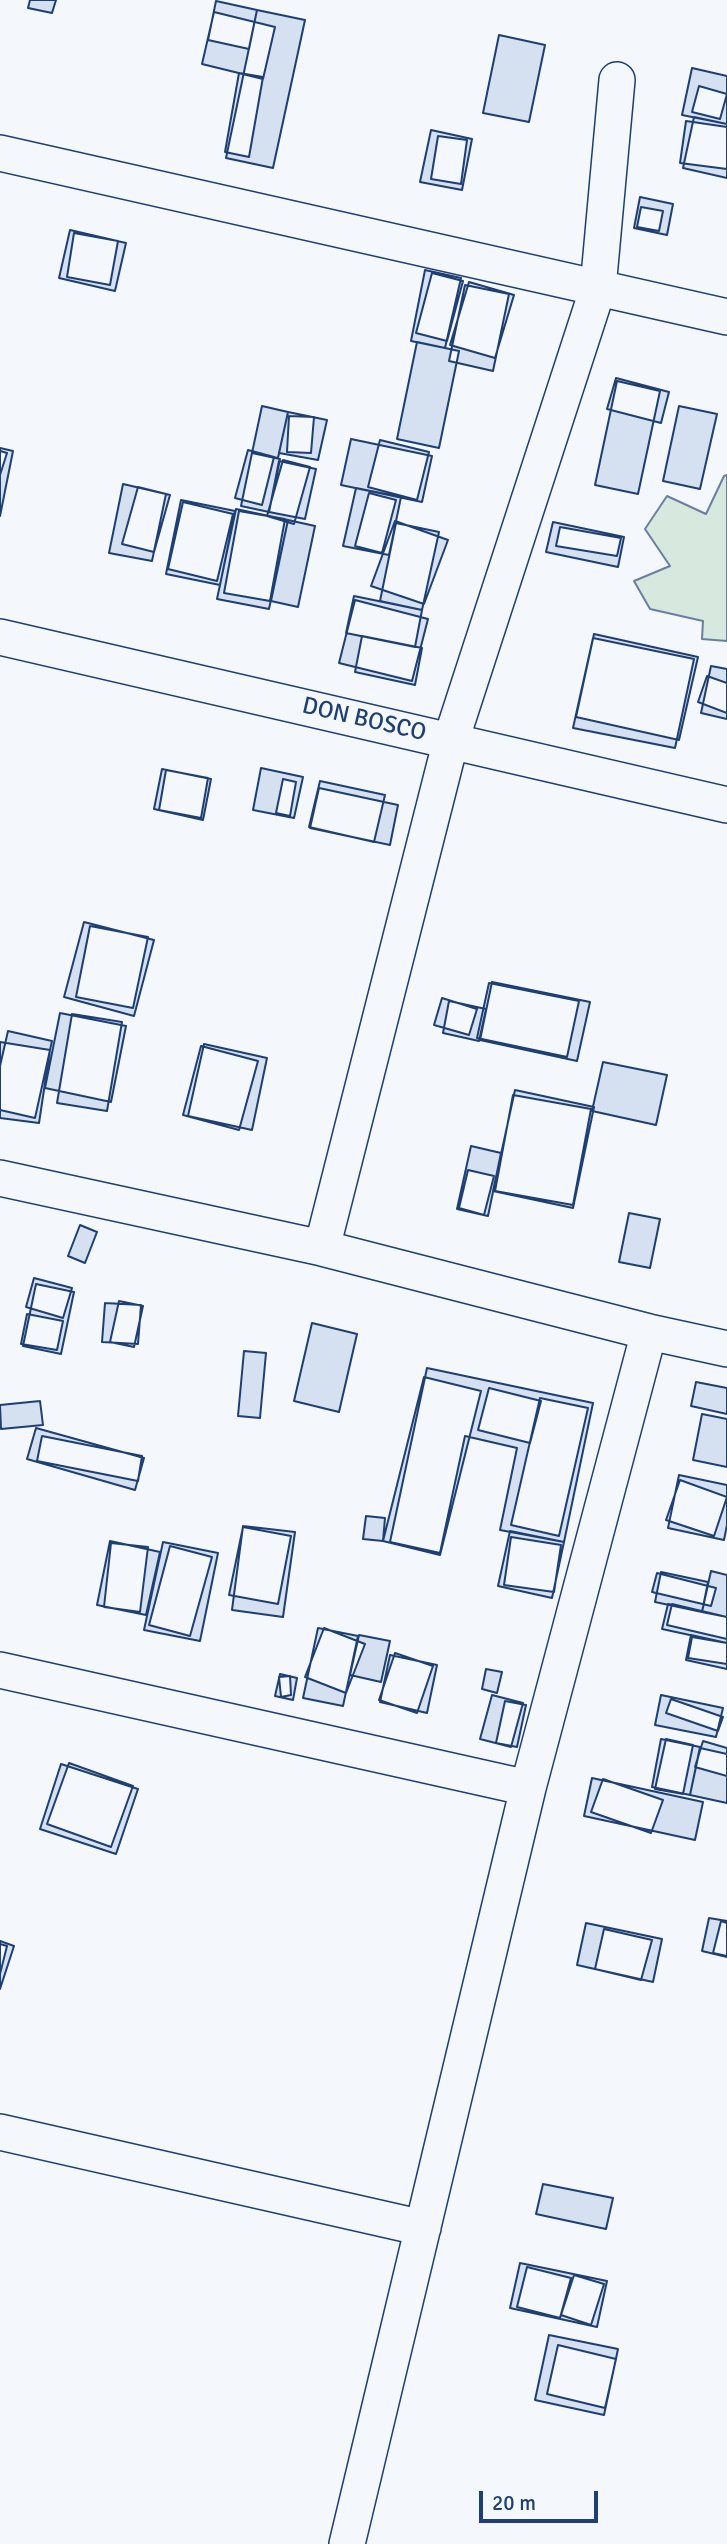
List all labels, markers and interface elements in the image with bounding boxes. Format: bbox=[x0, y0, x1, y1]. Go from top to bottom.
street label: DON BOSCO bbox=[299, 692, 429, 748]
scale bar bbox=[482, 2478, 601, 2522]
text: 20 m bbox=[492, 2490, 536, 2516]

